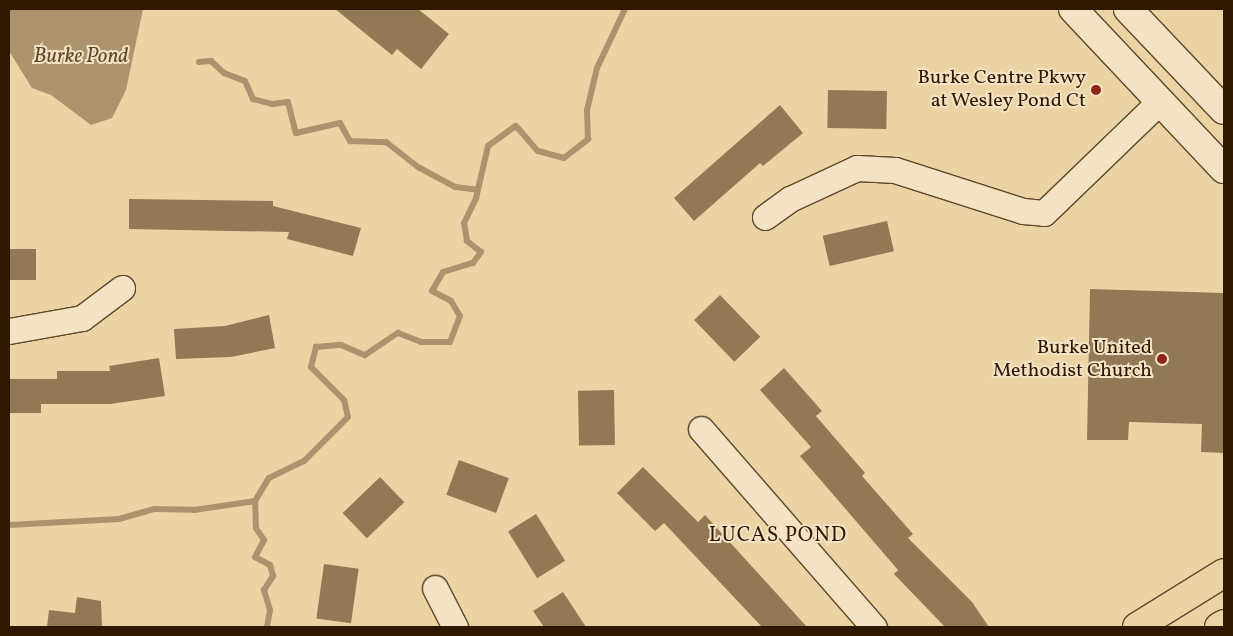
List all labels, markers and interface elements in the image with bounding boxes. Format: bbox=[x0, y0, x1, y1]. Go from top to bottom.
water label: Burke Pond bbox=[34, 44, 128, 70]
place label: Burke Centre Pkwy at Wesley Pond Ct bbox=[918, 66, 1086, 113]
marker: Burke Centre Pkwy at Wesley Pond Ct bbox=[1090, 84, 1102, 96]
place label: Burke United Methodist Church bbox=[993, 336, 1152, 383]
marker: Burke United Methodist Church bbox=[1156, 353, 1168, 365]
district label: LUCAS POND bbox=[708, 523, 848, 549]

